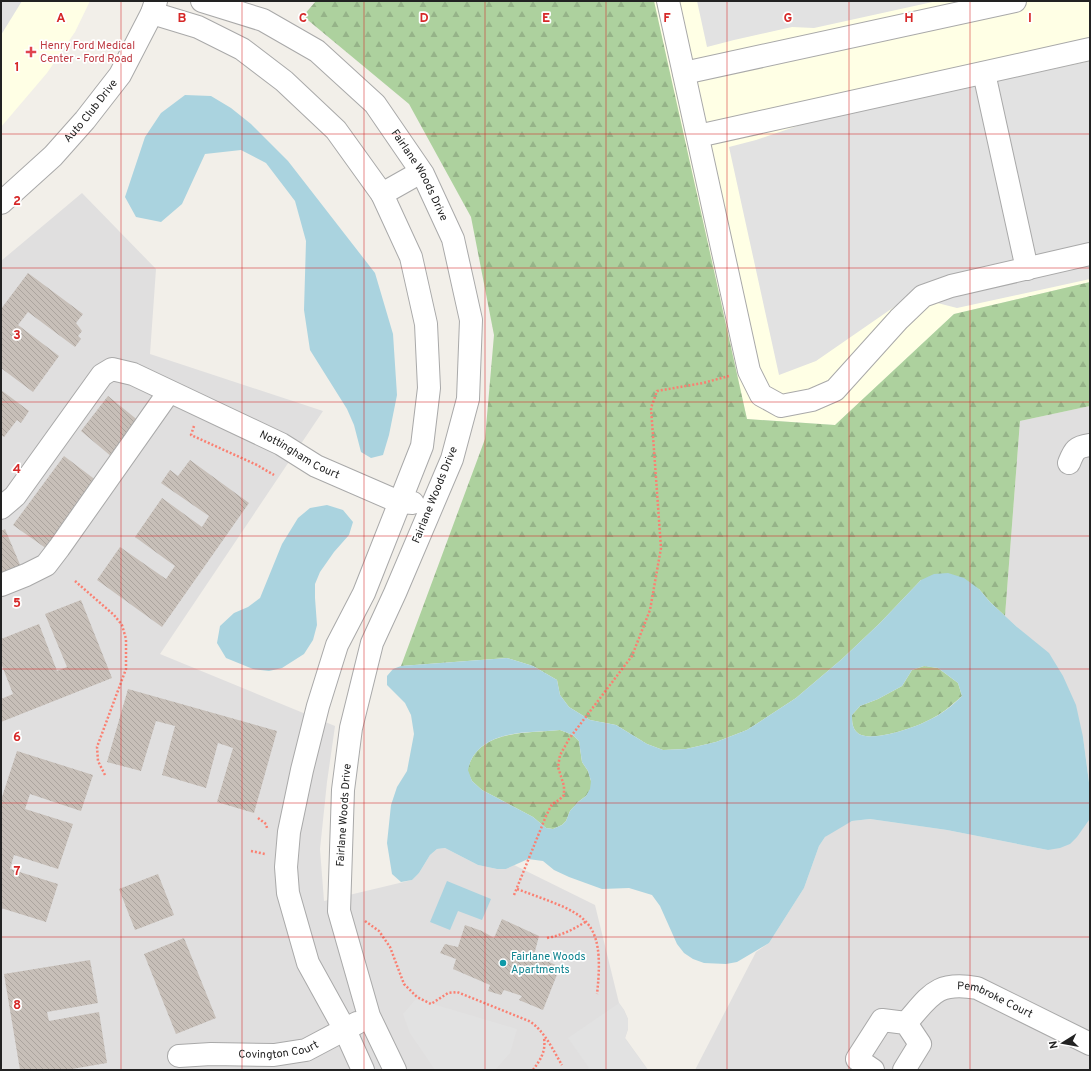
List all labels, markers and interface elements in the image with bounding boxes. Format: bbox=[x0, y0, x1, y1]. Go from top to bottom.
text: A bbox=[56, 11, 66, 27]
text: B bbox=[178, 11, 187, 27]
text: C bbox=[299, 11, 307, 27]
text: D bbox=[419, 11, 429, 27]
text: E bbox=[542, 11, 550, 27]
text: F bbox=[663, 11, 671, 27]
text: G bbox=[784, 11, 793, 27]
text: H bbox=[904, 11, 914, 27]
text: I bbox=[1028, 11, 1032, 27]
place label: Henry Ford Medical Center - Ford Road bbox=[40, 39, 135, 66]
marker: Henry Ford Medical Center - Ford Road bbox=[25, 46, 37, 58]
text: 1 bbox=[14, 60, 20, 76]
street label: Auto Club Drive bbox=[61, 77, 121, 146]
street label: Fairlane Woods Drive bbox=[388, 127, 451, 223]
text: 2 bbox=[13, 194, 21, 210]
text: 3 bbox=[13, 328, 21, 344]
street label: Nottingham Court bbox=[257, 428, 342, 482]
street label: Fairlane Woods Drive bbox=[409, 444, 461, 545]
text: 4 bbox=[13, 462, 21, 478]
text: 5 bbox=[13, 596, 21, 612]
text: 6 bbox=[13, 730, 21, 746]
street label: Fairlane Woods Drive bbox=[333, 763, 355, 867]
text: 7 bbox=[14, 864, 21, 880]
place label: Fairlane Woods Apartments bbox=[511, 950, 586, 977]
marker: Fairlane Woods Apartments bbox=[498, 958, 508, 968]
street label: Pembroke Court bbox=[957, 979, 1035, 1021]
text: 8 bbox=[13, 998, 21, 1014]
north arrow bbox=[1043, 1023, 1083, 1063]
street label: Covington Court bbox=[238, 1038, 321, 1062]
text: N bbox=[1047, 1040, 1062, 1050]

